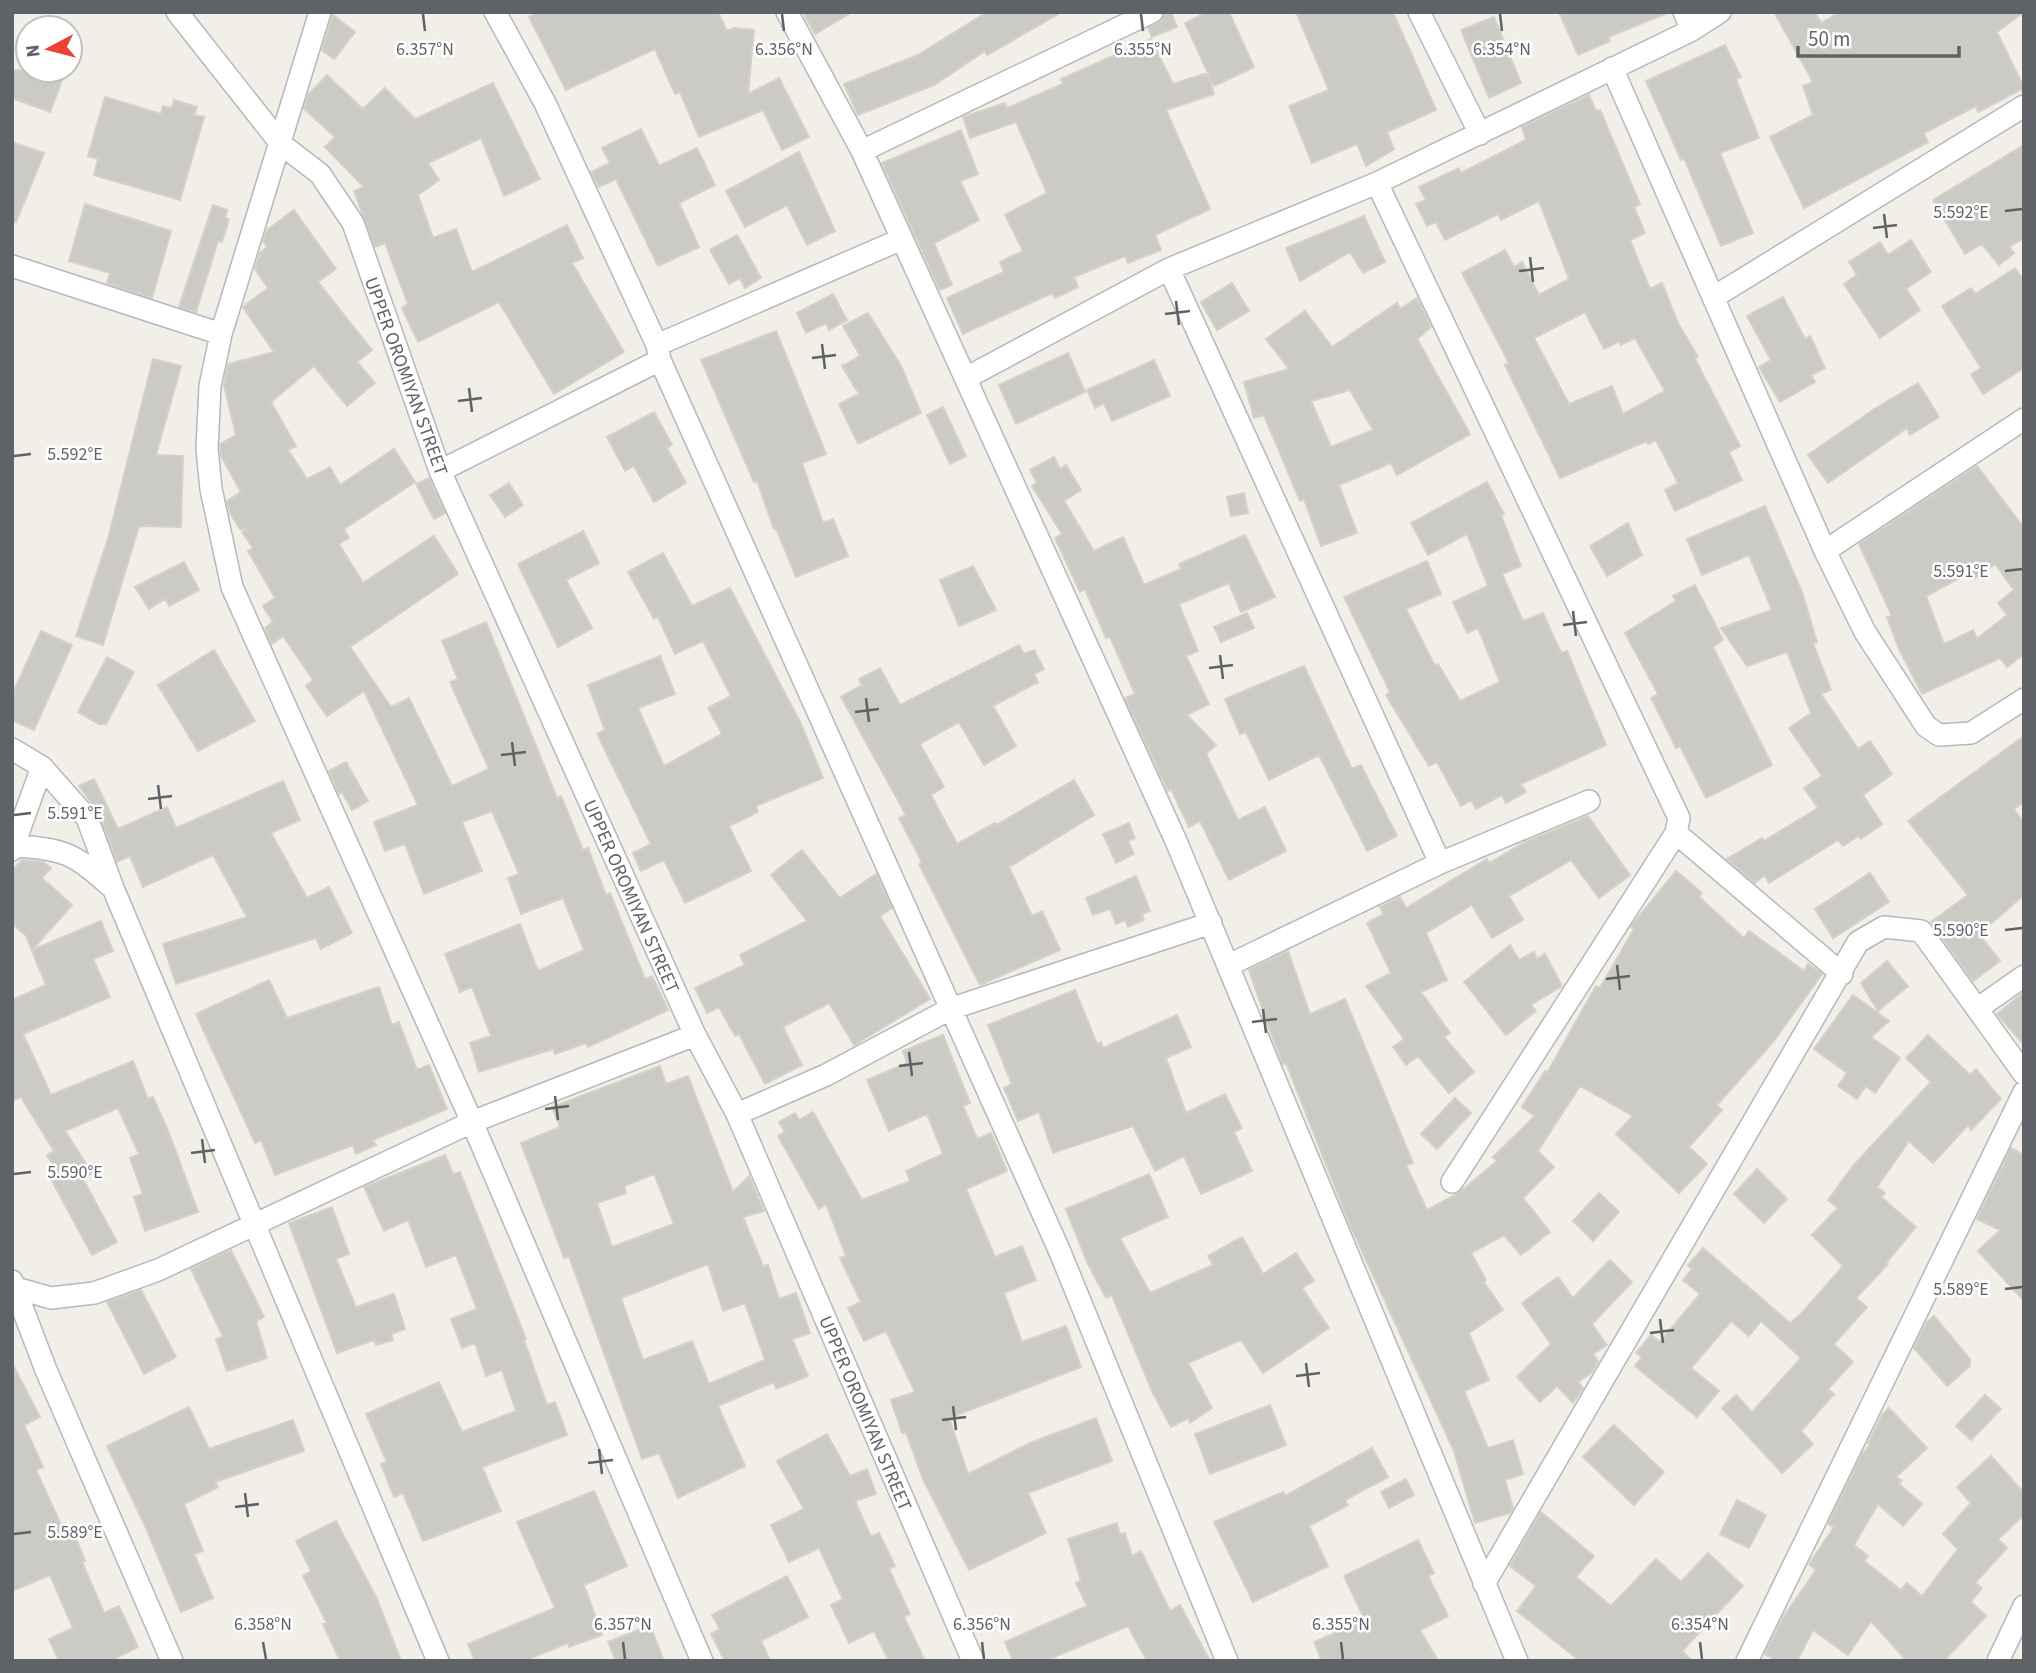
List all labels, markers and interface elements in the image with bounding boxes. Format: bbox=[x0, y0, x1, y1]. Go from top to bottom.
north arrow bbox=[14, 14, 84, 84]
scale bar bbox=[1798, 14, 1959, 58]
text: 50 m bbox=[1808, 24, 1850, 54]
text: 6.357°N bbox=[396, 37, 454, 62]
text: 6.356°N bbox=[755, 37, 813, 62]
text: 6.355°N bbox=[1114, 37, 1172, 62]
text: 6.354°N bbox=[1473, 37, 1531, 62]
text: N bbox=[19, 43, 48, 59]
text: 5.592°E bbox=[1933, 200, 1989, 225]
street label: UPPER OROMIYAN STREET bbox=[357, 274, 454, 480]
text: 5.592°E bbox=[47, 442, 103, 467]
text: 5.591°E bbox=[1933, 559, 1989, 584]
street label: UPPER OROMIYAN STREET bbox=[576, 795, 686, 998]
text: 5.591°E bbox=[47, 801, 103, 826]
text: 5.590°E bbox=[1933, 918, 1989, 943]
text: 5.590°E bbox=[47, 1160, 103, 1185]
text: 5.589°E bbox=[1933, 1277, 1989, 1302]
street label: UPPER OROMIYAN STREET bbox=[811, 1312, 918, 1515]
text: 5.589°E bbox=[47, 1520, 103, 1545]
text: 6.358°N bbox=[234, 1612, 292, 1637]
text: 6.357°N bbox=[594, 1612, 652, 1637]
text: 6.356°N bbox=[953, 1612, 1011, 1637]
text: 6.355°N bbox=[1312, 1612, 1370, 1637]
text: 6.354°N bbox=[1671, 1612, 1729, 1637]

